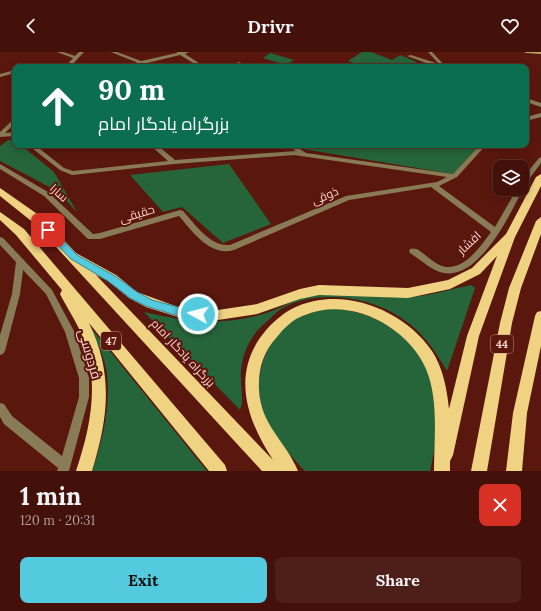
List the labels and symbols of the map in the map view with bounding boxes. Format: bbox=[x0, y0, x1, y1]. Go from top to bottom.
street label: سارا bbox=[47, 180, 72, 205]
street label: ذوقی bbox=[309, 183, 341, 208]
street label: حقیقی bbox=[117, 201, 156, 226]
pin bbox=[31, 213, 65, 247]
street label: افشار bbox=[453, 228, 484, 258]
position arrow bbox=[177, 293, 219, 335]
street label: بزرگراه یادگار امام bbox=[147, 316, 219, 390]
street label: فردوسی bbox=[74, 327, 106, 381]
road number: 47 bbox=[101, 332, 121, 350]
road number: 44 bbox=[491, 335, 513, 353]

